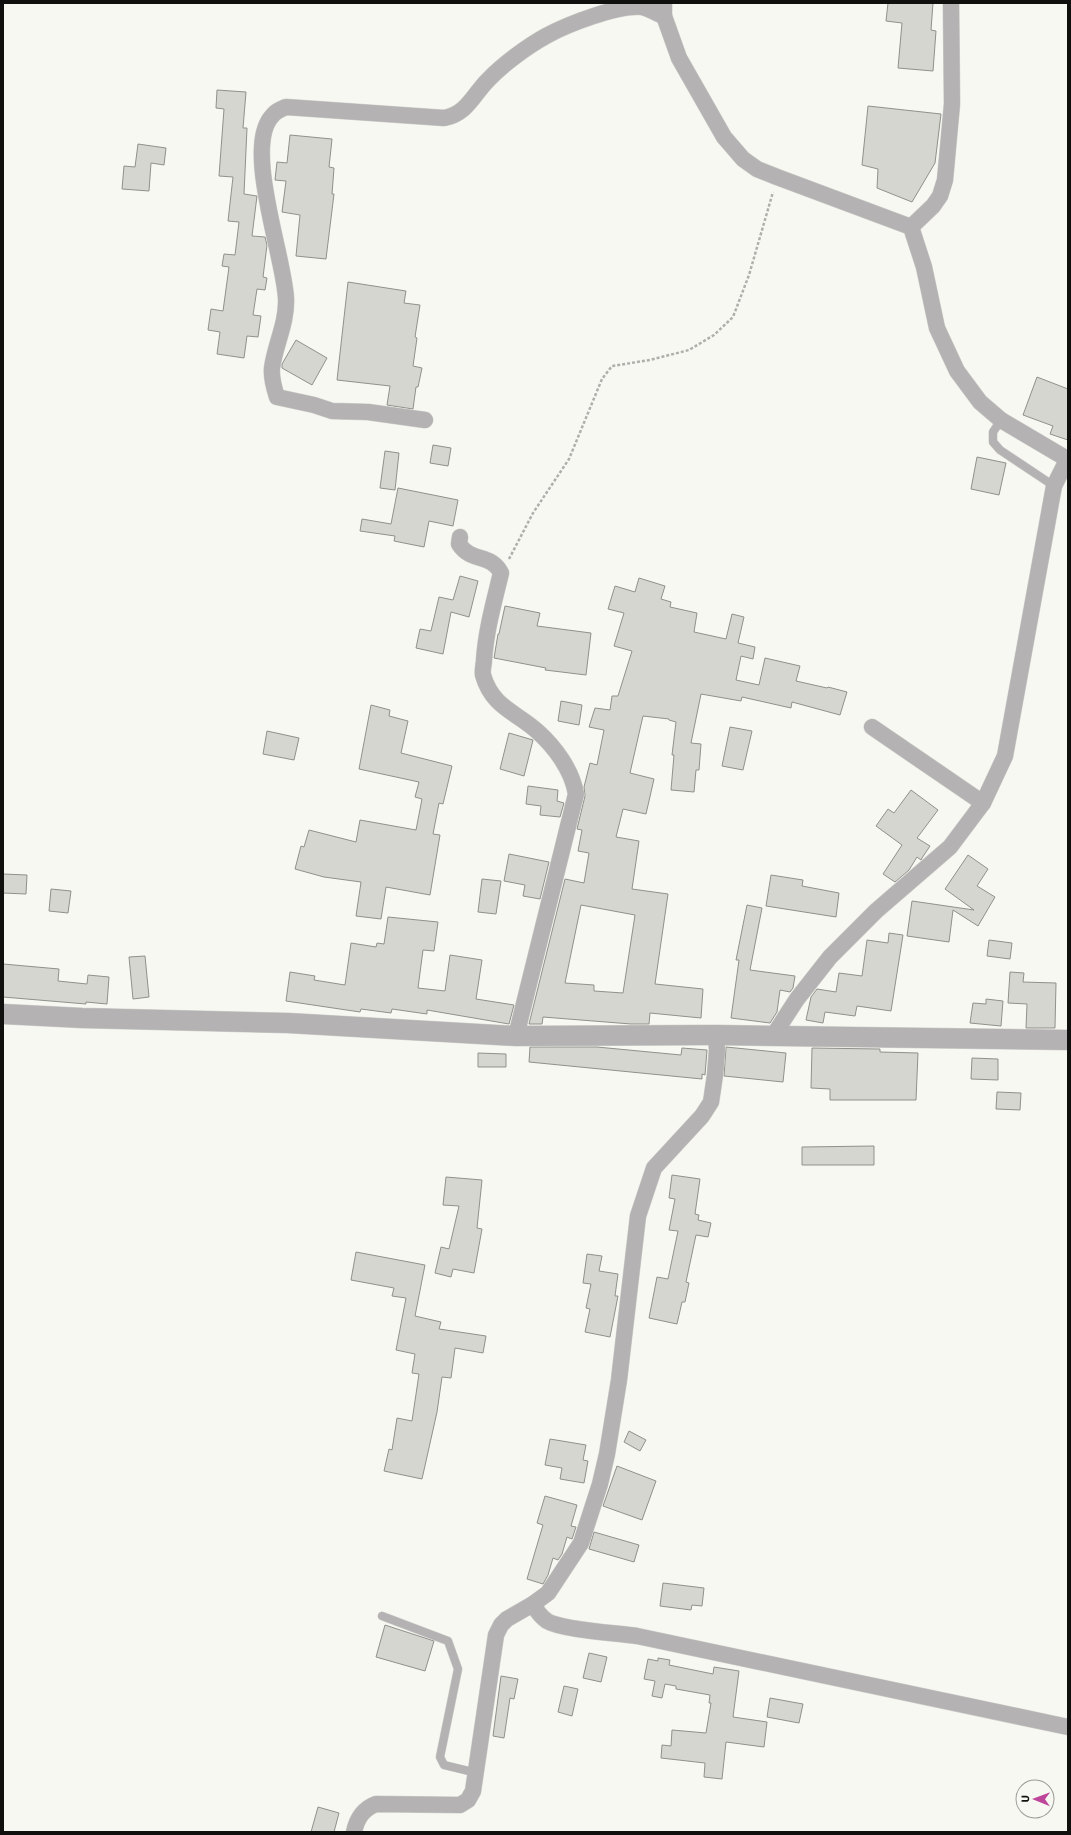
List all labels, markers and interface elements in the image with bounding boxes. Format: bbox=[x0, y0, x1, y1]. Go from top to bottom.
north arrow bbox=[1015, 1779, 1055, 1819]
text: U bbox=[1019, 1795, 1032, 1803]

